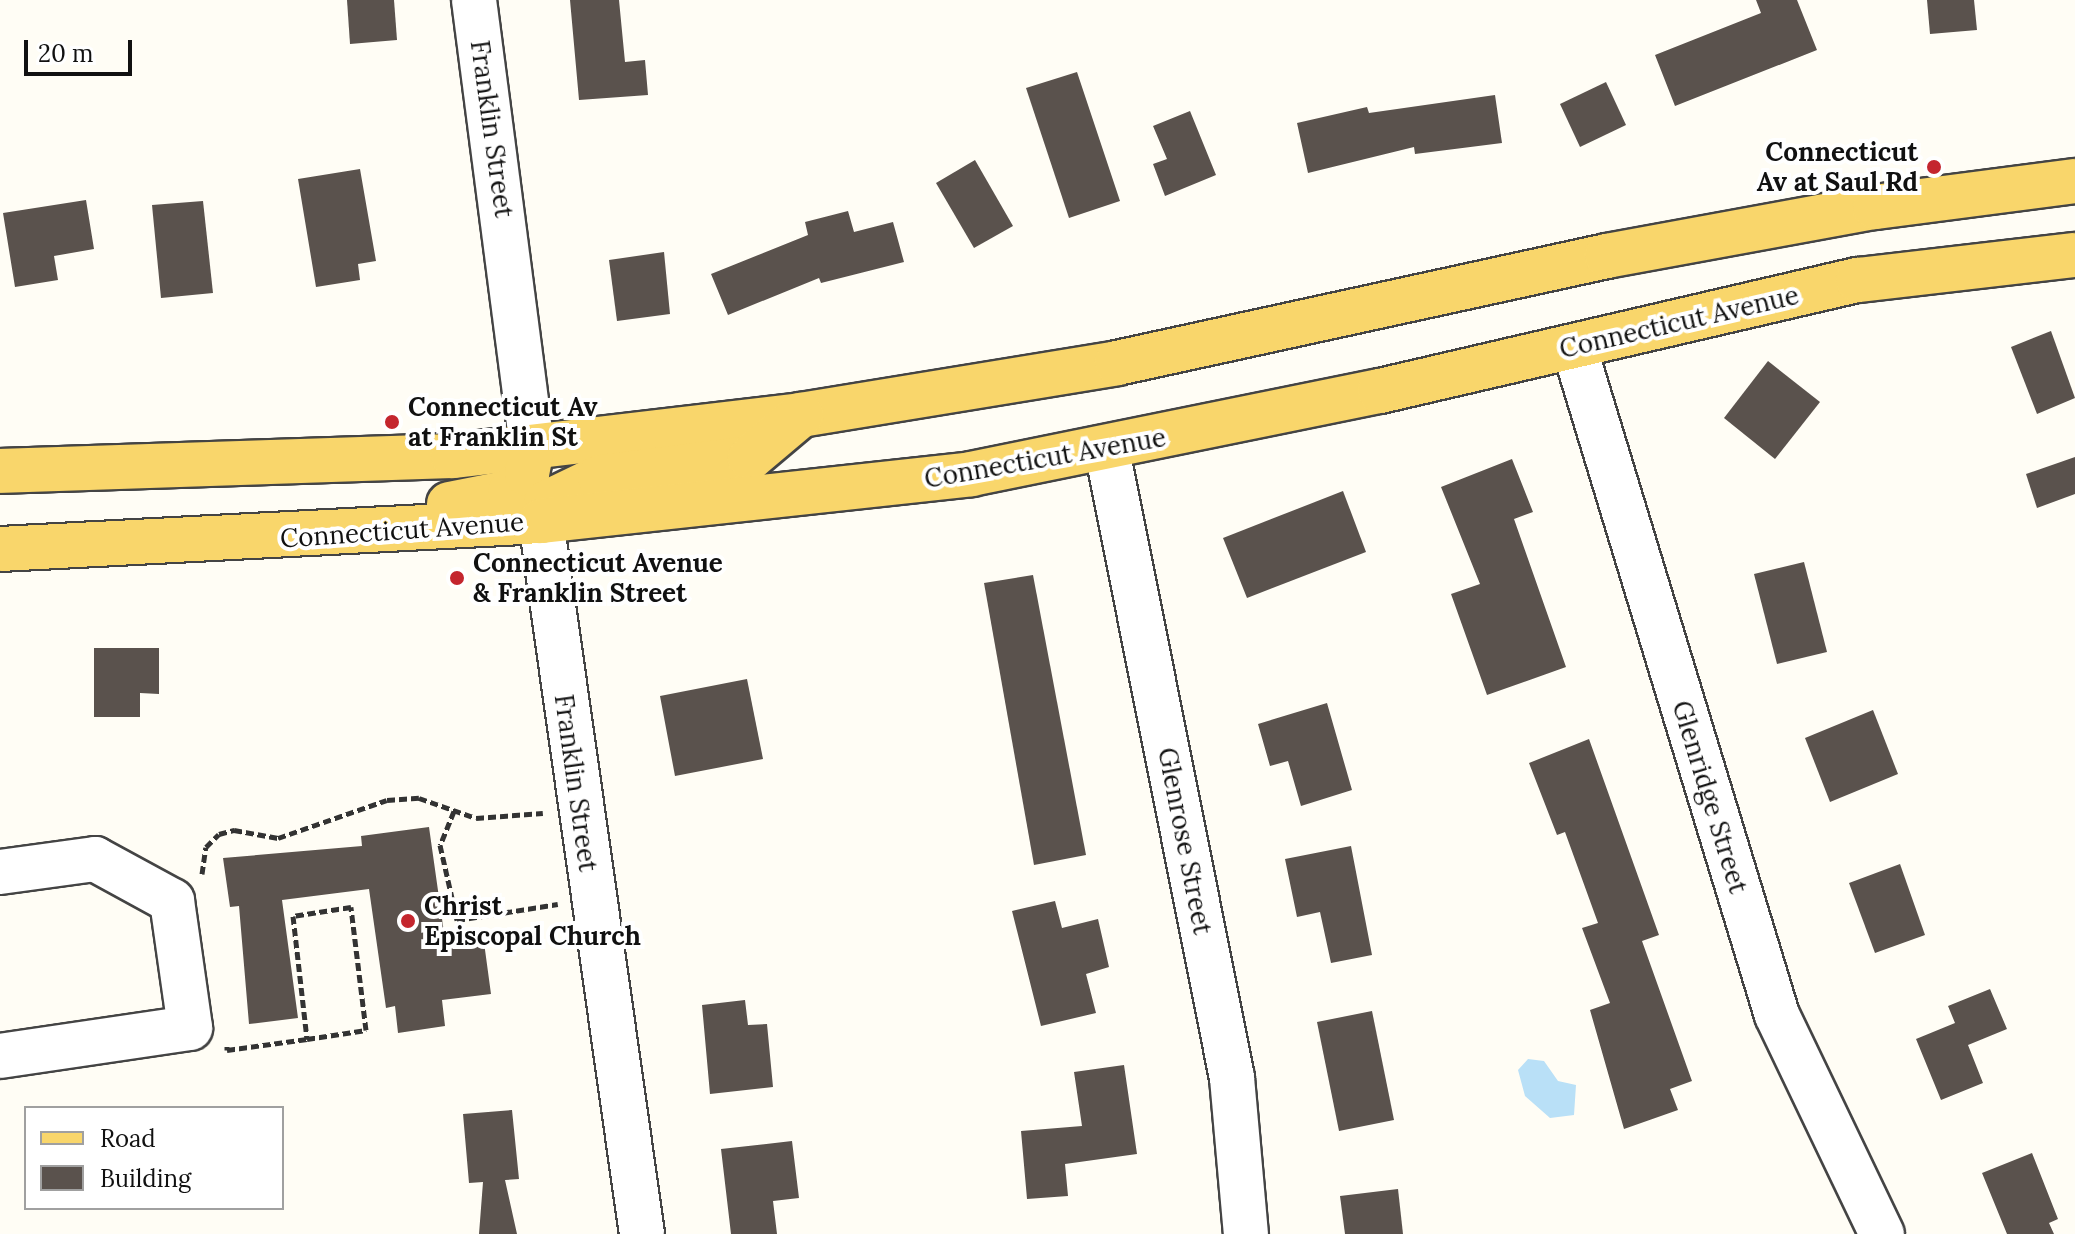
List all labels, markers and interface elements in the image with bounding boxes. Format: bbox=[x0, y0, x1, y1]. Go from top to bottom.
scale bar bbox=[28, 24, 136, 74]
text: 20 m bbox=[38, 38, 94, 69]
street label: Franklin Street bbox=[464, 38, 520, 220]
place label: Connecticut Av at Saul Rd bbox=[1757, 136, 1918, 198]
marker: Connecticut Av at Saul Rd bbox=[1925, 158, 1943, 176]
street label: Connecticut Avenue bbox=[1556, 279, 1802, 365]
place label: Connecticut Av at Franklin St bbox=[408, 391, 598, 452]
marker: Connecticut Av at Franklin St bbox=[383, 413, 401, 431]
street label: Connecticut Avenue bbox=[922, 421, 1168, 495]
street label: Connecticut Avenue bbox=[279, 506, 525, 554]
place label: Connecticut Avenue & Franklin Street bbox=[473, 547, 723, 608]
marker: Connecticut Avenue & Franklin Street bbox=[448, 569, 466, 587]
street label: Franklin Street bbox=[548, 692, 604, 874]
street label: Glenridge Street bbox=[1666, 697, 1754, 897]
street label: Glenrose Street bbox=[1152, 745, 1218, 937]
place label: Christ Episcopal Church bbox=[424, 890, 641, 952]
marker: Christ Episcopal Church bbox=[399, 912, 417, 930]
legend bbox=[24, 1106, 284, 1210]
text: Road bbox=[100, 1123, 156, 1154]
text: Building bbox=[100, 1163, 191, 1194]

